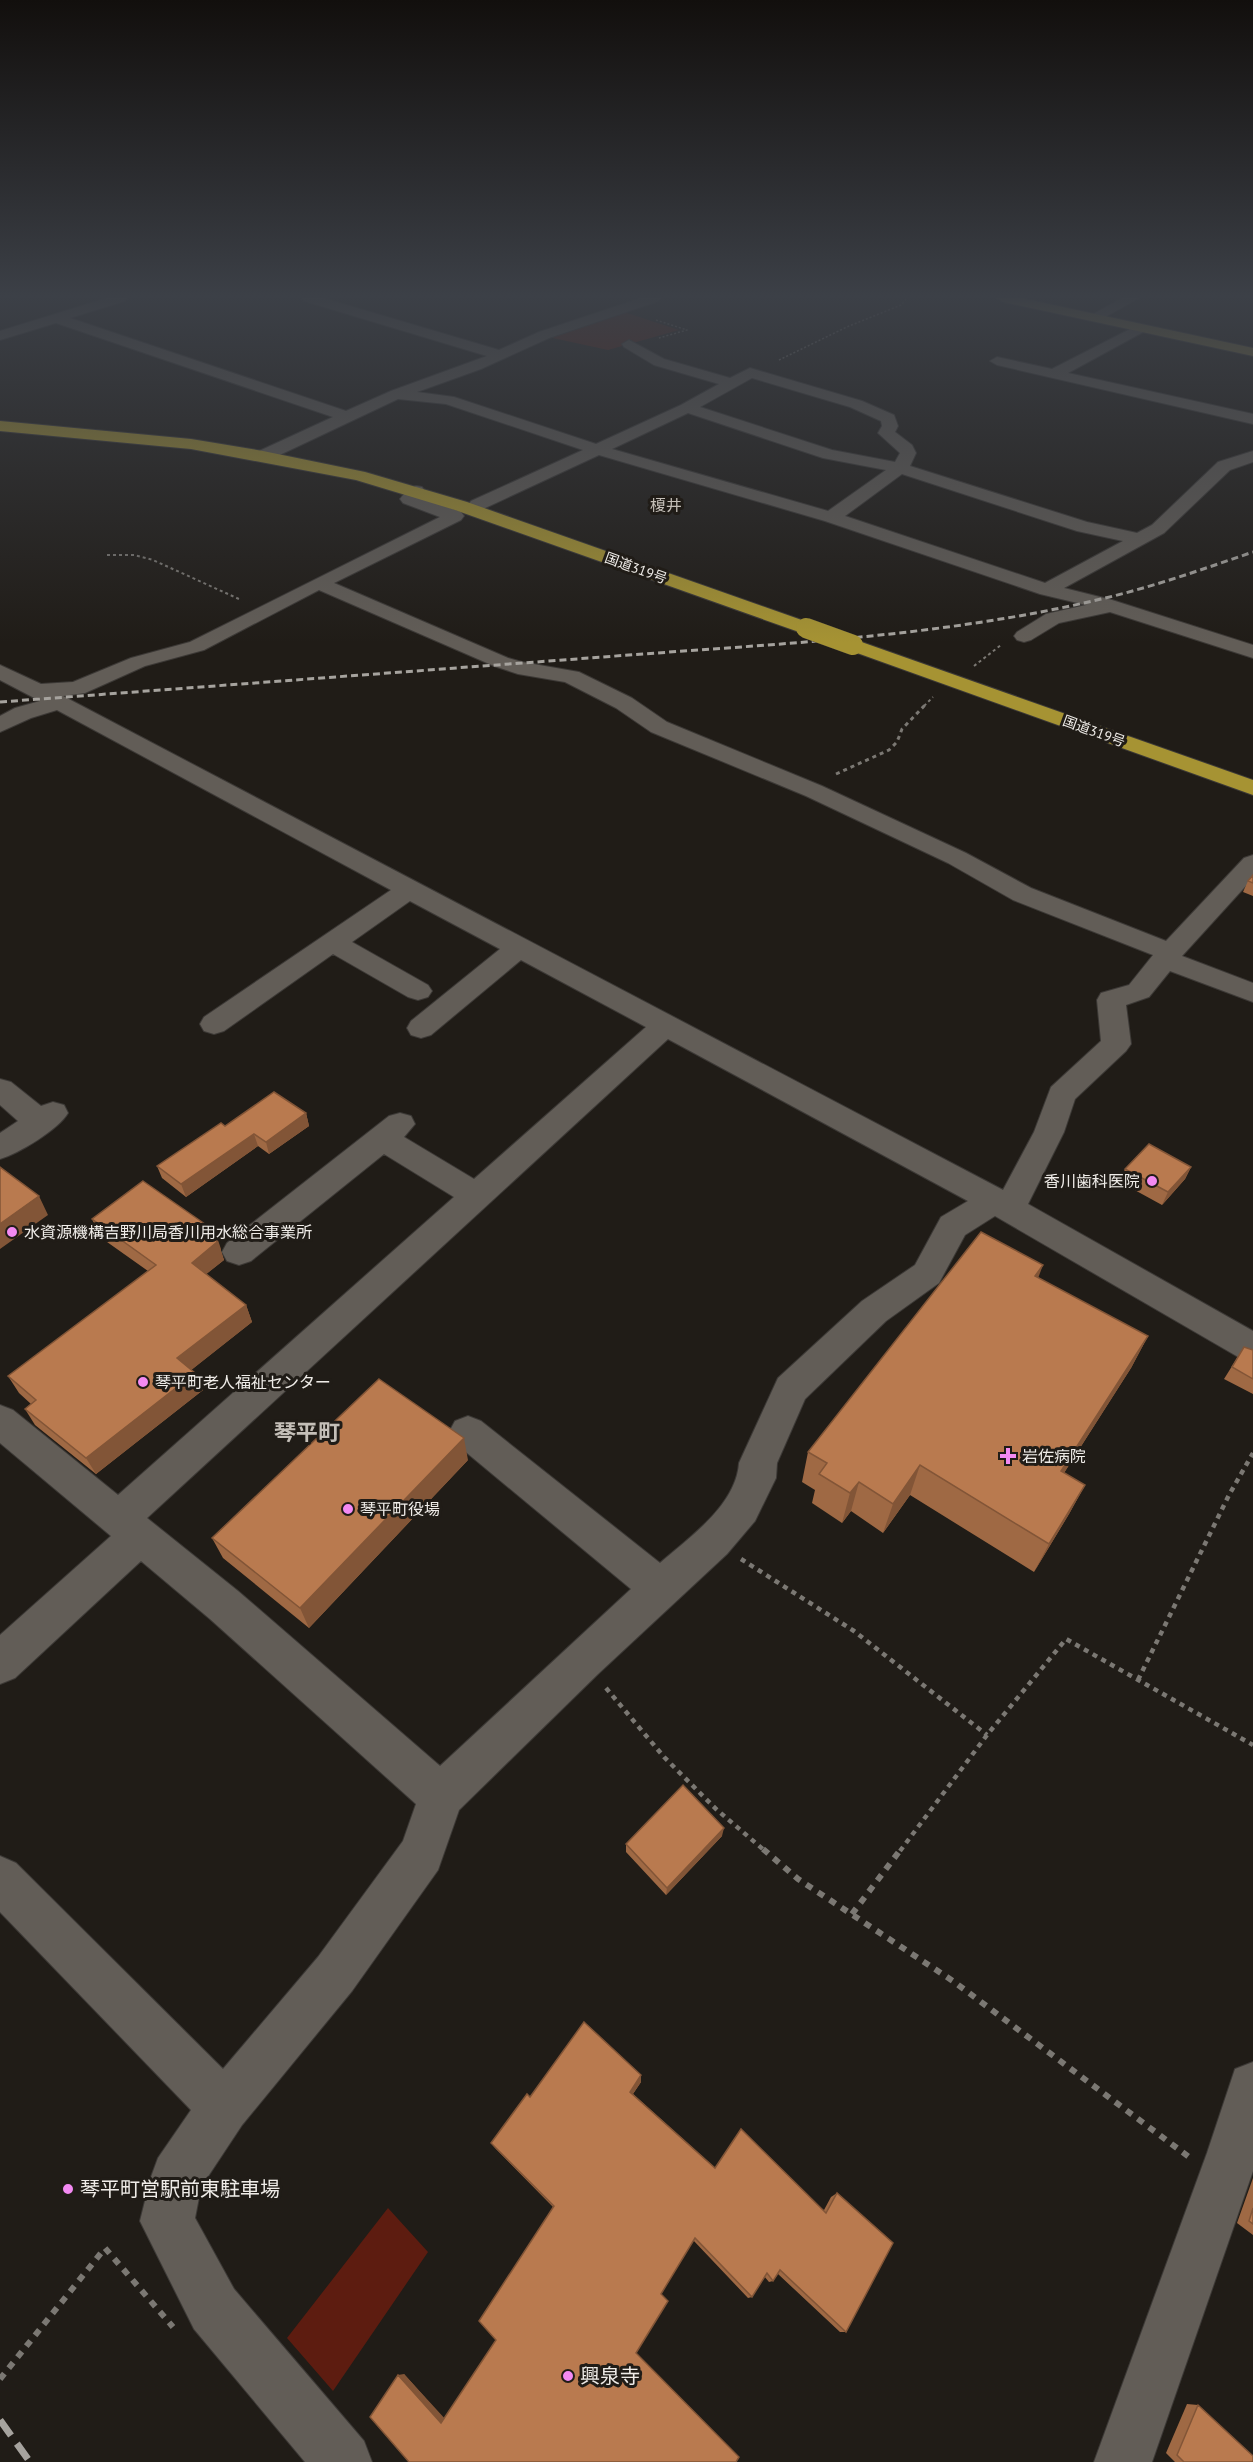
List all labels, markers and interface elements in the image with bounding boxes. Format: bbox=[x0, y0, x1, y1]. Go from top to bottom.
district label: 榎井 bbox=[650, 495, 682, 515]
street label: 国道319号 bbox=[602, 548, 670, 588]
street label: 国道319号 bbox=[1060, 711, 1128, 751]
place label: 香川歯科医院 bbox=[1044, 1171, 1140, 1191]
marker: 香川歯科医院 bbox=[1145, 1174, 1159, 1188]
place label: 水資源機構吉野川局香川用水総合事業所 bbox=[24, 1222, 312, 1242]
marker: 水資源機構吉野川局香川用水総合事業所 bbox=[5, 1225, 19, 1239]
place label: 琴平町老人福祉センター bbox=[155, 1372, 331, 1392]
marker: 琴平町老人福祉センター bbox=[136, 1375, 150, 1389]
district label: 琴平町 bbox=[274, 1418, 340, 1446]
place label: 岩佐病院 bbox=[1022, 1446, 1086, 1466]
marker: 岩佐病院 bbox=[999, 1447, 1017, 1465]
place label: 琴平町役場 bbox=[360, 1499, 440, 1519]
marker: 琴平町役場 bbox=[341, 1502, 355, 1516]
place label: 琴平町営駅前東駐車場 bbox=[80, 2176, 280, 2202]
marker: 琴平町営駅前東駐車場 bbox=[61, 2182, 75, 2196]
place label: 興泉寺 bbox=[580, 2363, 640, 2389]
marker: 興泉寺 bbox=[561, 2369, 575, 2383]

